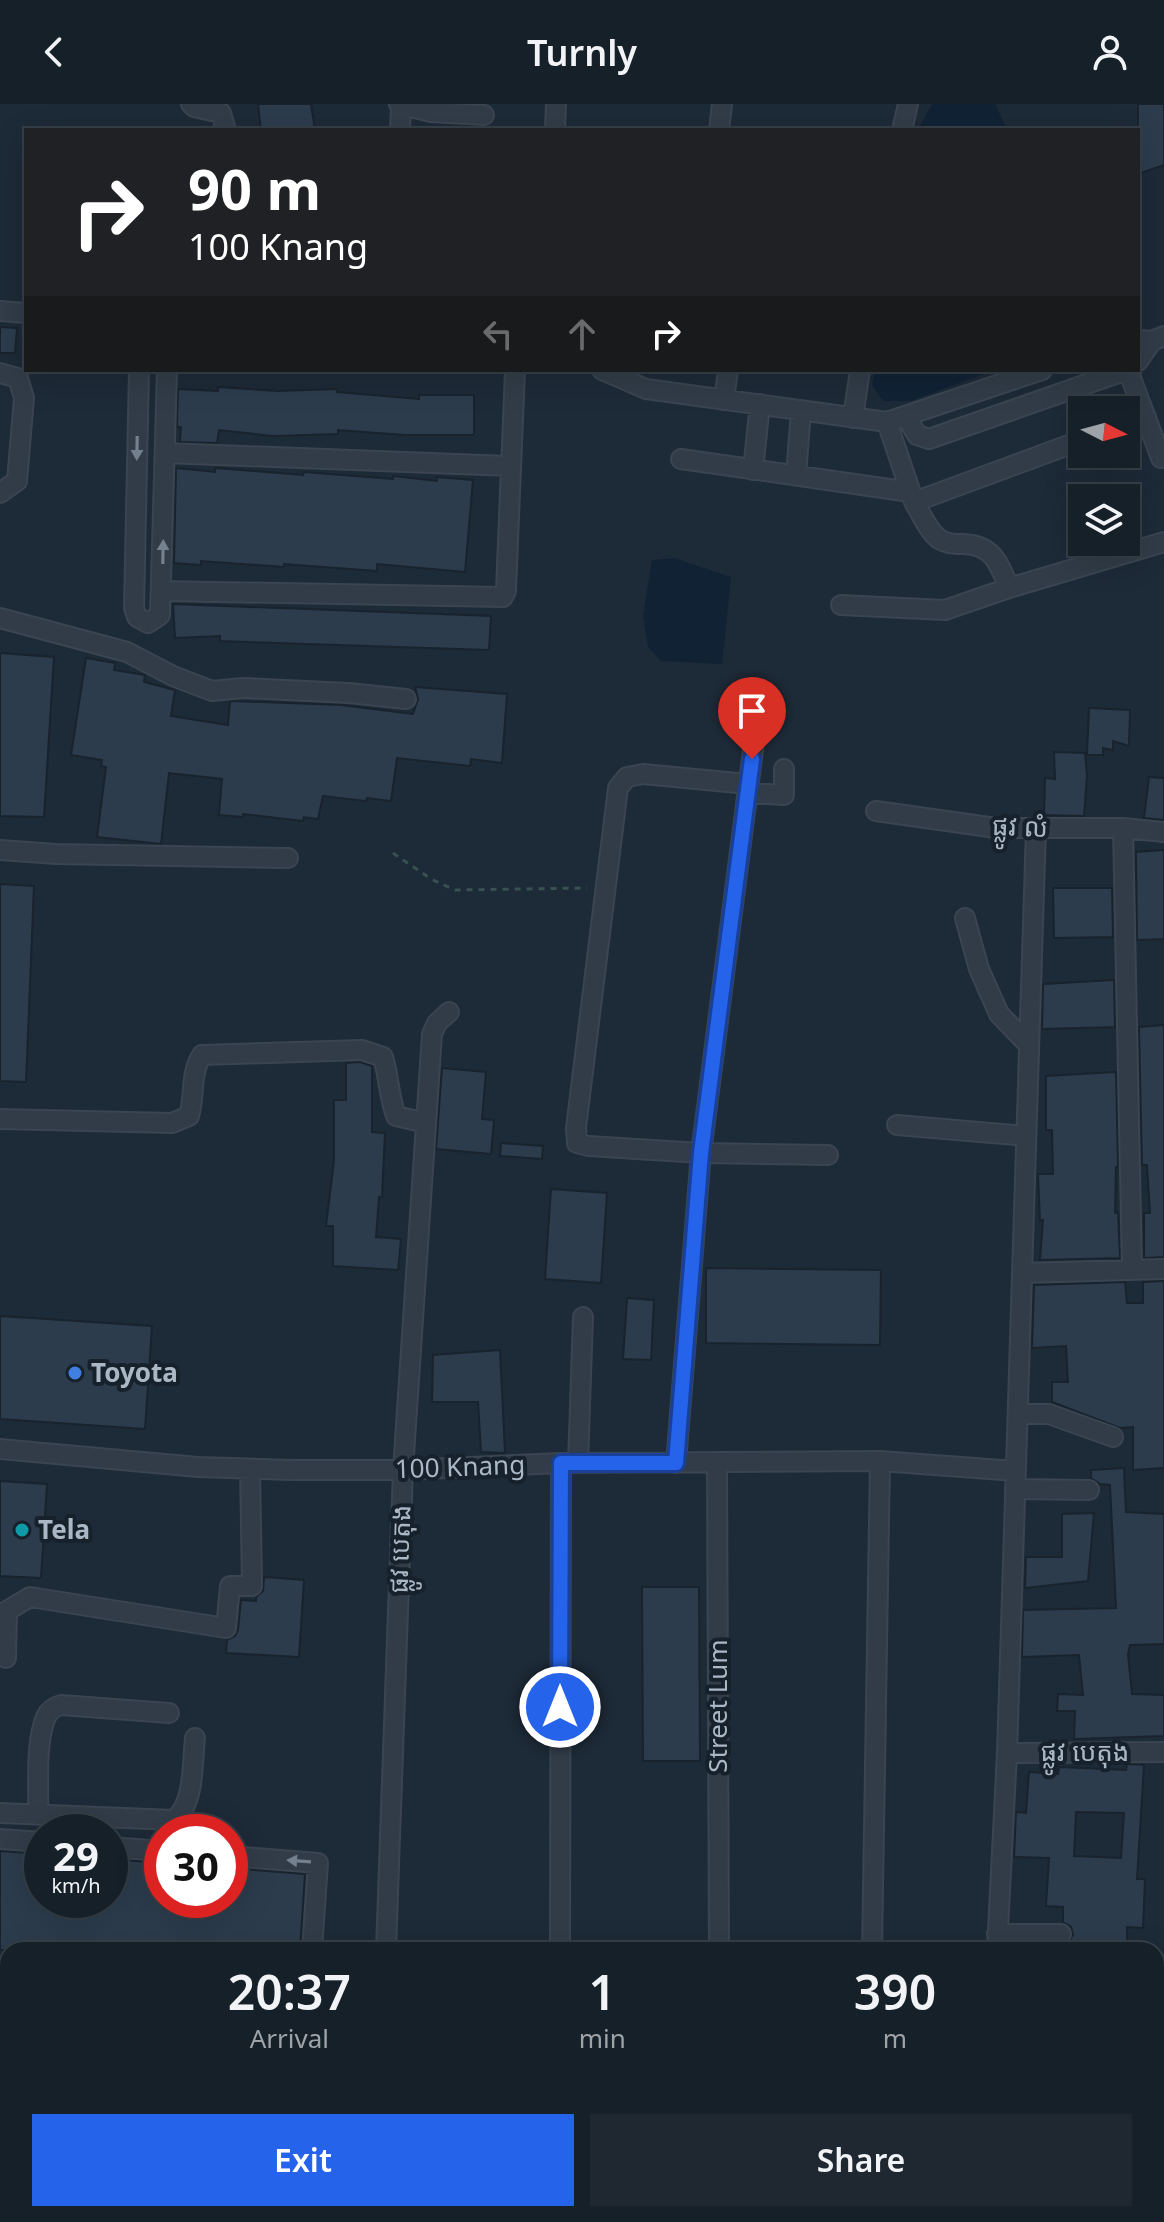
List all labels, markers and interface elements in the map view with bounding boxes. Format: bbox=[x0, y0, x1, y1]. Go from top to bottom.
text: Turnly bbox=[527, 28, 637, 77]
icon: back bbox=[32, 30, 76, 74]
icon: person bbox=[1088, 30, 1132, 74]
text: 90 m bbox=[188, 150, 321, 226]
icon: right bbox=[56, 160, 160, 264]
text: 100 Knang bbox=[188, 222, 368, 271]
icon: left bbox=[476, 312, 520, 356]
icon: ahead bbox=[560, 312, 604, 356]
icon: right bbox=[644, 312, 688, 356]
north arrow bbox=[1068, 396, 1140, 468]
map controls bbox=[1068, 396, 1140, 556]
one-way arrow bbox=[131, 436, 143, 461]
button: layers bbox=[1068, 484, 1140, 556]
one-way arrow bbox=[156, 539, 169, 564]
pin bbox=[718, 677, 786, 759]
icon: arrive bbox=[730, 689, 774, 733]
street label: ផ្លូវ លំ bbox=[991, 807, 1049, 852]
place label: Toyota bbox=[91, 1354, 178, 1390]
marker: Toyota bbox=[66, 1364, 84, 1382]
street label: 100 Knang bbox=[394, 1446, 526, 1486]
street label: ផ្លូវ បេតុង bbox=[379, 1504, 425, 1594]
place label: Tela bbox=[38, 1511, 90, 1547]
marker: Tela bbox=[13, 1521, 31, 1539]
street label: Street Lum bbox=[699, 1639, 735, 1773]
position arrow bbox=[518, 1665, 602, 1749]
street label: ផ្លូវ បេតុង bbox=[1041, 1733, 1129, 1776]
speed limit sign: 30 bbox=[144, 1814, 248, 1918]
text: 29 bbox=[53, 1828, 99, 1883]
one-way arrow bbox=[286, 1854, 311, 1867]
text: km/h bbox=[51, 1872, 101, 1899]
text: 20:37 bbox=[228, 1959, 351, 2024]
text: 1 bbox=[589, 1959, 616, 2024]
text: 390 bbox=[854, 1959, 936, 2024]
text: Arrival bbox=[250, 2020, 329, 2056]
text: min bbox=[579, 2020, 626, 2056]
text: m bbox=[883, 2020, 907, 2056]
button: Exit bbox=[32, 2114, 574, 2206]
button: Share bbox=[590, 2114, 1132, 2206]

